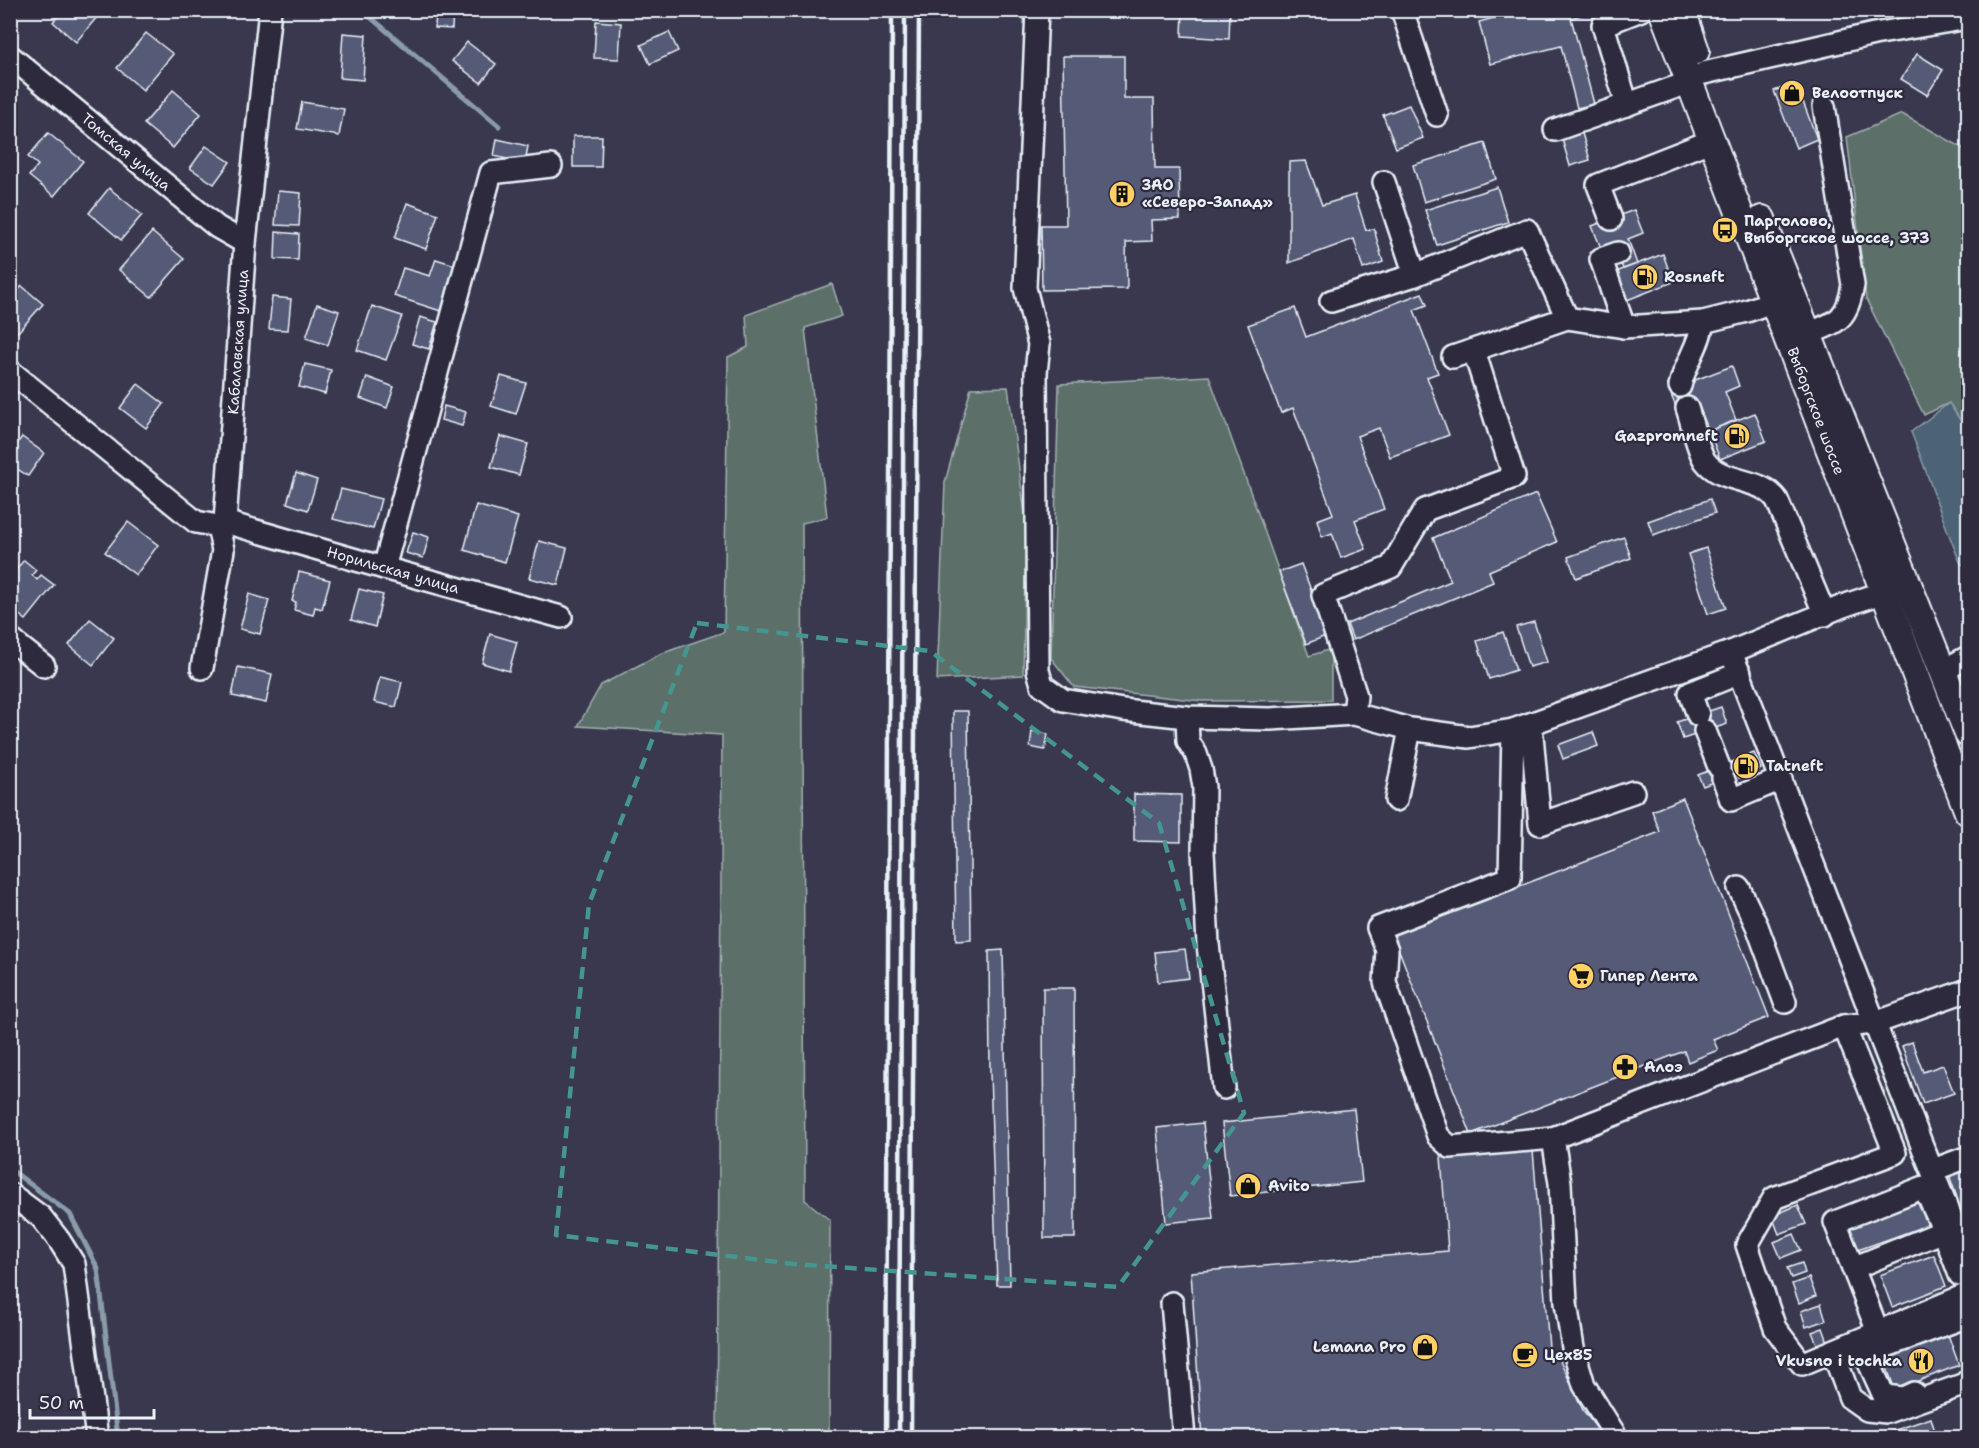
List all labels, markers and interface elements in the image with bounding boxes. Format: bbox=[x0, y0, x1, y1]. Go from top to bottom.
shop icon: Велоотпуск bbox=[1777, 78, 1807, 108]
place label: Велоотпуск bbox=[1812, 83, 1903, 103]
street label: Томская улица bbox=[77, 109, 175, 196]
place label: ЗАО «Северо-Запад» bbox=[1142, 175, 1273, 212]
building icon: ЗАО «Северо-Запад» bbox=[1107, 179, 1137, 209]
place label: Парголово, Выборгское шоссе, 373 bbox=[1744, 211, 1930, 248]
bus stop icon: Парголово, Выборгское шоссе, 373 bbox=[1710, 215, 1740, 245]
fuel station icon: Rosneft bbox=[1630, 262, 1660, 292]
place label: Rosneft bbox=[1664, 267, 1725, 287]
street label: Кабаловская улица bbox=[223, 268, 253, 415]
street label: Выборгское шоссе bbox=[1782, 344, 1850, 478]
fuel station icon: Gazpromneft bbox=[1722, 421, 1752, 451]
place label: Gazpromneft bbox=[1615, 426, 1718, 446]
street label: Норильская улица bbox=[324, 541, 462, 599]
fuel station icon: Tatneft bbox=[1731, 751, 1761, 781]
place label: Tatneft bbox=[1766, 756, 1823, 776]
supermarket icon: Гипер Лента bbox=[1566, 961, 1596, 991]
place label: Гипер Лента bbox=[1600, 966, 1698, 986]
pharmacy icon: Алоэ bbox=[1610, 1052, 1640, 1082]
place label: Алоэ bbox=[1644, 1057, 1683, 1077]
shop icon: Avito bbox=[1233, 1171, 1263, 1201]
place label: Avito bbox=[1268, 1176, 1310, 1196]
shop icon: Lemana Pro bbox=[1410, 1332, 1440, 1362]
place label: Lemana Pro bbox=[1313, 1337, 1406, 1357]
cafe icon: Цех85 bbox=[1510, 1340, 1540, 1370]
place label: Цех85 bbox=[1544, 1345, 1592, 1365]
restaurant icon: Vkusno i tochka bbox=[1906, 1346, 1936, 1376]
place label: Vkusno i tochka bbox=[1776, 1351, 1903, 1371]
scale bar bbox=[30, 1382, 154, 1420]
text: 50 m bbox=[39, 1391, 84, 1415]

